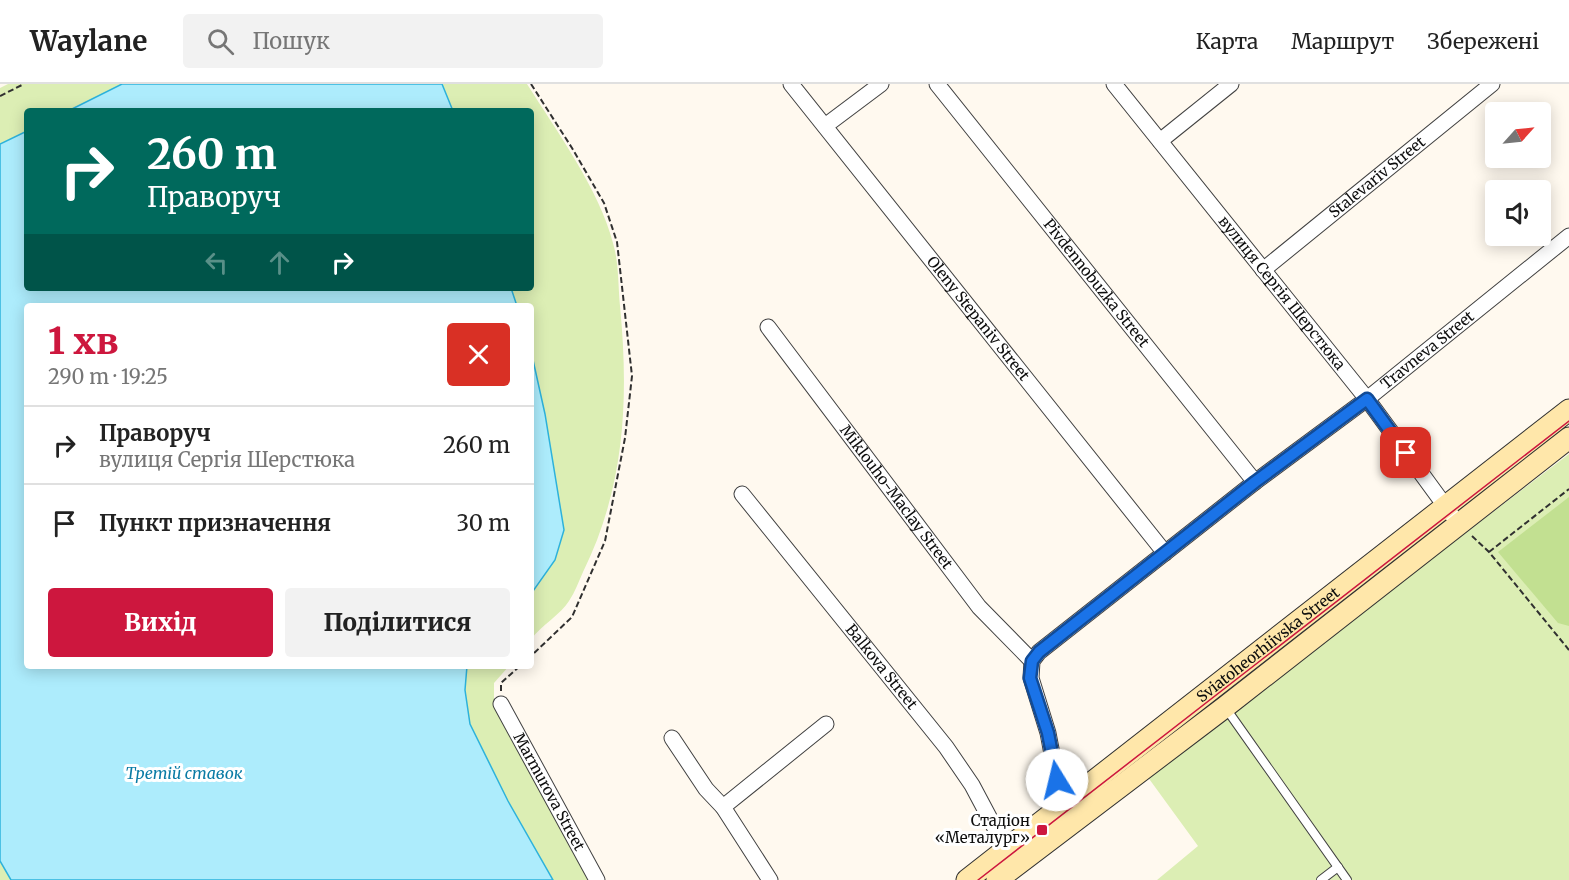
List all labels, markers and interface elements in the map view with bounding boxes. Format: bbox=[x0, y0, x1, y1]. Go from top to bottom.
search box bbox=[183, 14, 603, 68]
text: Waylane bbox=[30, 23, 147, 59]
icon: search bbox=[204, 25, 237, 58]
text: Пошук bbox=[252, 27, 330, 55]
text: Карта bbox=[1196, 28, 1258, 55]
text: Маршрут bbox=[1291, 28, 1394, 55]
text: Збережені bbox=[1427, 28, 1539, 55]
north arrow bbox=[1485, 102, 1551, 168]
map controls bbox=[1485, 102, 1551, 246]
text: 260 m bbox=[147, 128, 277, 180]
icon: right bbox=[48, 132, 126, 210]
street label: Stalevariv Street bbox=[1325, 132, 1429, 222]
text: Праворуч bbox=[147, 180, 281, 214]
button: sound bbox=[1485, 180, 1551, 246]
street label: вулиця Сергія Шерстюка bbox=[1215, 212, 1350, 374]
street label: Pivdennobuzka Street bbox=[1040, 215, 1154, 351]
icon: left bbox=[200, 246, 233, 279]
icon: ahead bbox=[263, 246, 296, 279]
icon: right bbox=[326, 246, 359, 279]
street label: Oleny Stepaniv Street bbox=[923, 252, 1034, 385]
street label: Travneva Street bbox=[1377, 306, 1478, 393]
text: 1 хв bbox=[48, 319, 118, 364]
button: close bbox=[447, 323, 510, 386]
text: 290 m · 19:25 bbox=[48, 364, 168, 389]
text: Праворуч bbox=[99, 419, 211, 447]
street label: Miklouho-Maclay Street bbox=[836, 421, 957, 573]
pin bbox=[1380, 427, 1431, 478]
icon: right bbox=[48, 429, 81, 462]
text: 260 m bbox=[443, 431, 510, 459]
icon: arrive bbox=[1389, 436, 1422, 469]
text: вулиця Сергія Шерстюка bbox=[99, 447, 355, 472]
icon: arrive bbox=[48, 507, 81, 540]
text: Пункт призначення bbox=[99, 509, 331, 537]
text: 30 m bbox=[456, 509, 510, 537]
street label: Sviatoheorhiivska Street bbox=[1193, 583, 1343, 706]
button: Вихід bbox=[48, 588, 273, 657]
button: Поділитися bbox=[285, 588, 510, 657]
street label: Balkova Street bbox=[842, 620, 922, 713]
street label: Marmurova Street bbox=[509, 729, 589, 854]
position arrow bbox=[1025, 748, 1089, 812]
water label: Третій ставок bbox=[125, 763, 243, 783]
place label: Стадіон «Металург» bbox=[935, 811, 1030, 847]
marker: Стадіон «Металург» bbox=[1035, 823, 1049, 837]

